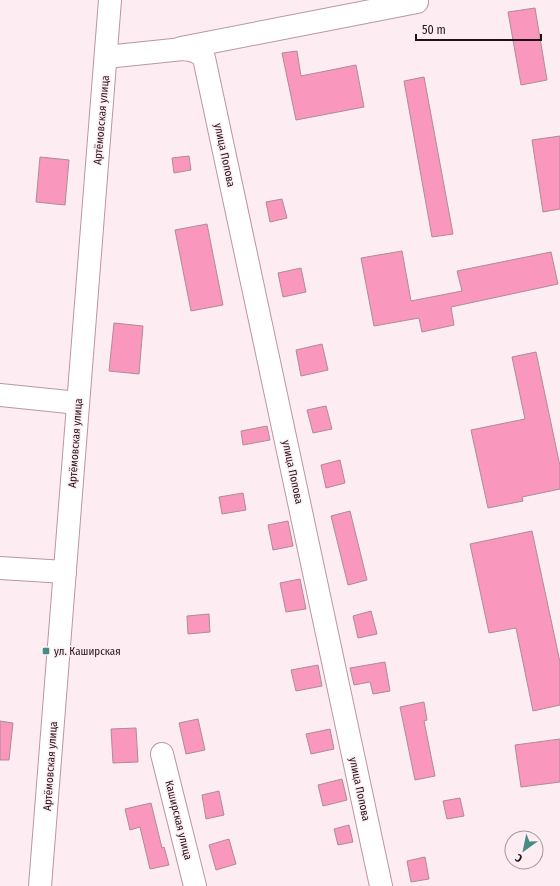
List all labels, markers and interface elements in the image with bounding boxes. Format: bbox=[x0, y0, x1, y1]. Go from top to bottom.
scale bar bbox=[416, 16, 541, 42]
text: 50 m bbox=[422, 23, 446, 37]
street label: Артёмовская улица bbox=[91, 75, 112, 165]
street label: улица Попова bbox=[211, 122, 238, 188]
street label: Артёмовская улица bbox=[66, 398, 85, 488]
street label: улица Попова bbox=[279, 439, 306, 505]
place label: ул. Каширская bbox=[54, 645, 121, 658]
marker: ул. Каширская bbox=[41, 646, 51, 656]
street label: Артёмовская улица bbox=[41, 721, 60, 811]
street label: улица Попова bbox=[346, 756, 373, 822]
street label: Каширская улица bbox=[162, 779, 195, 861]
north arrow bbox=[504, 830, 544, 870]
text: С bbox=[513, 851, 525, 865]

